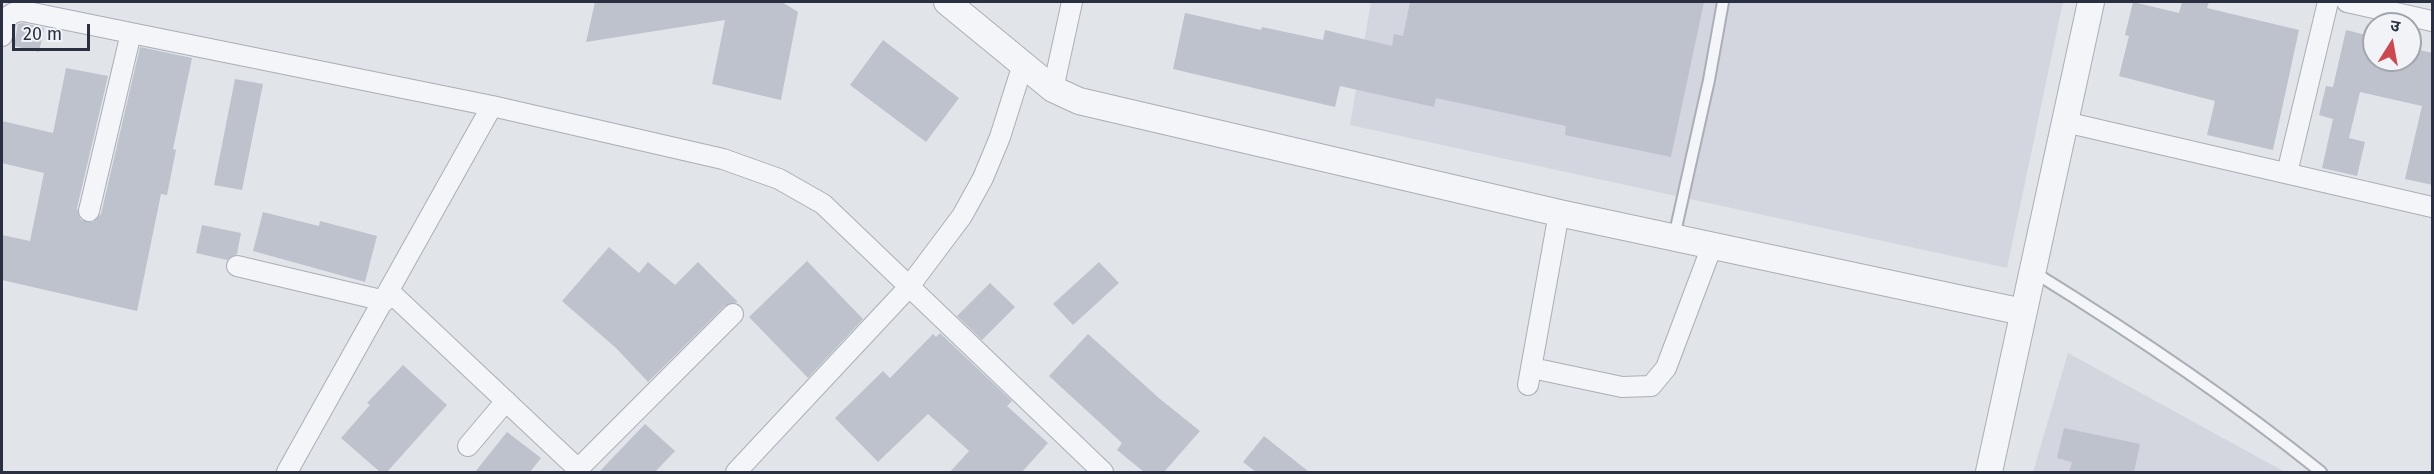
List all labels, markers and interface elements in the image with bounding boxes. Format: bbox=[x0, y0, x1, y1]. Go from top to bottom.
scale bar bbox=[15, 12, 93, 50]
north arrow bbox=[2362, 12, 2422, 72]
text: उ bbox=[2389, 16, 2402, 36]
text: 20 m bbox=[23, 23, 62, 45]

